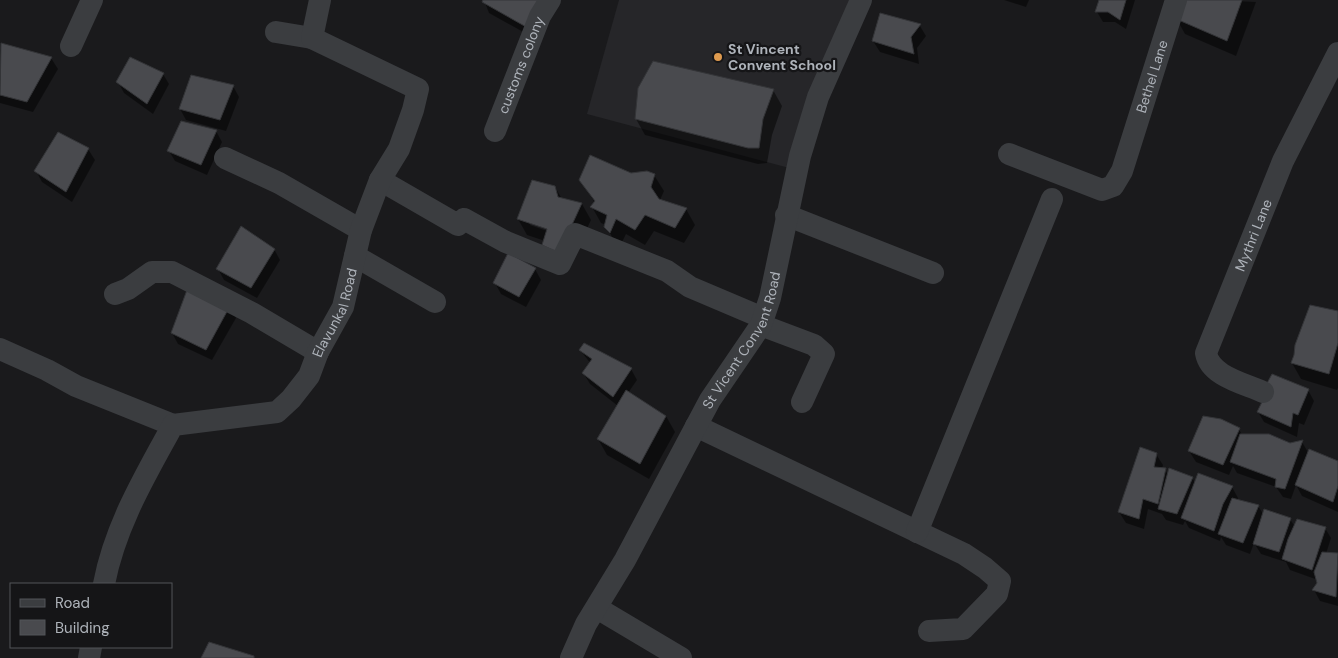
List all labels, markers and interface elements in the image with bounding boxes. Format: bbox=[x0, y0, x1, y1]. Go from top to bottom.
street label: customs colony bbox=[494, 13, 548, 116]
street label: Bethel Lane bbox=[1132, 38, 1172, 115]
place label: St Vincent Convent School bbox=[728, 40, 836, 74]
marker: St Vincent Convent School bbox=[712, 51, 724, 63]
street label: Mythri Lane bbox=[1231, 196, 1276, 274]
street label: Elavunkal Road bbox=[308, 266, 361, 360]
street label: St Vicent Convent Road bbox=[698, 270, 784, 412]
legend bbox=[10, 583, 172, 648]
text: Road bbox=[55, 593, 90, 613]
text: Building bbox=[55, 618, 110, 638]

